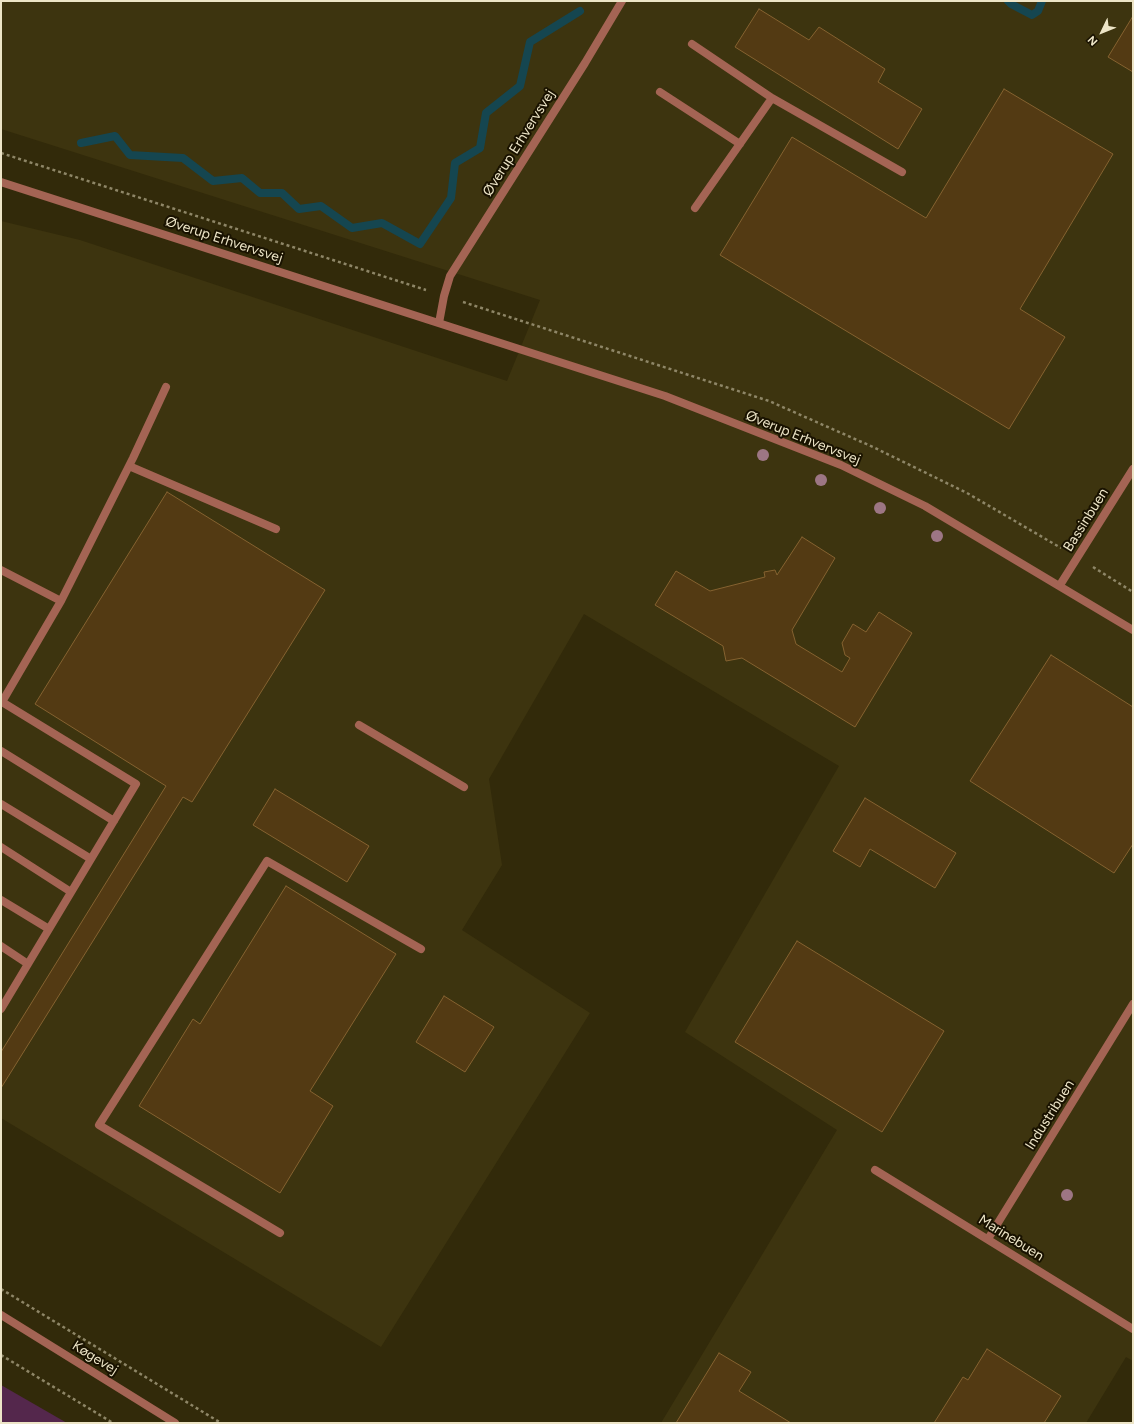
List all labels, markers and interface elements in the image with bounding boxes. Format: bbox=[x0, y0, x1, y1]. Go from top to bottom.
north arrow bbox=[1082, 12, 1122, 52]
text: N bbox=[1085, 33, 1101, 48]
street label: Øverup Erhvervsvej bbox=[479, 87, 559, 199]
street label: Øverup Erhvervsvej bbox=[163, 213, 285, 267]
street label: Øverup Erhvervsvej bbox=[743, 407, 863, 469]
street label: Bassinbuen bbox=[1060, 485, 1112, 555]
street label: Industribuen bbox=[1022, 1077, 1078, 1153]
street label: Marinebuen bbox=[975, 1211, 1047, 1265]
street label: Køgevej bbox=[69, 1337, 121, 1379]

